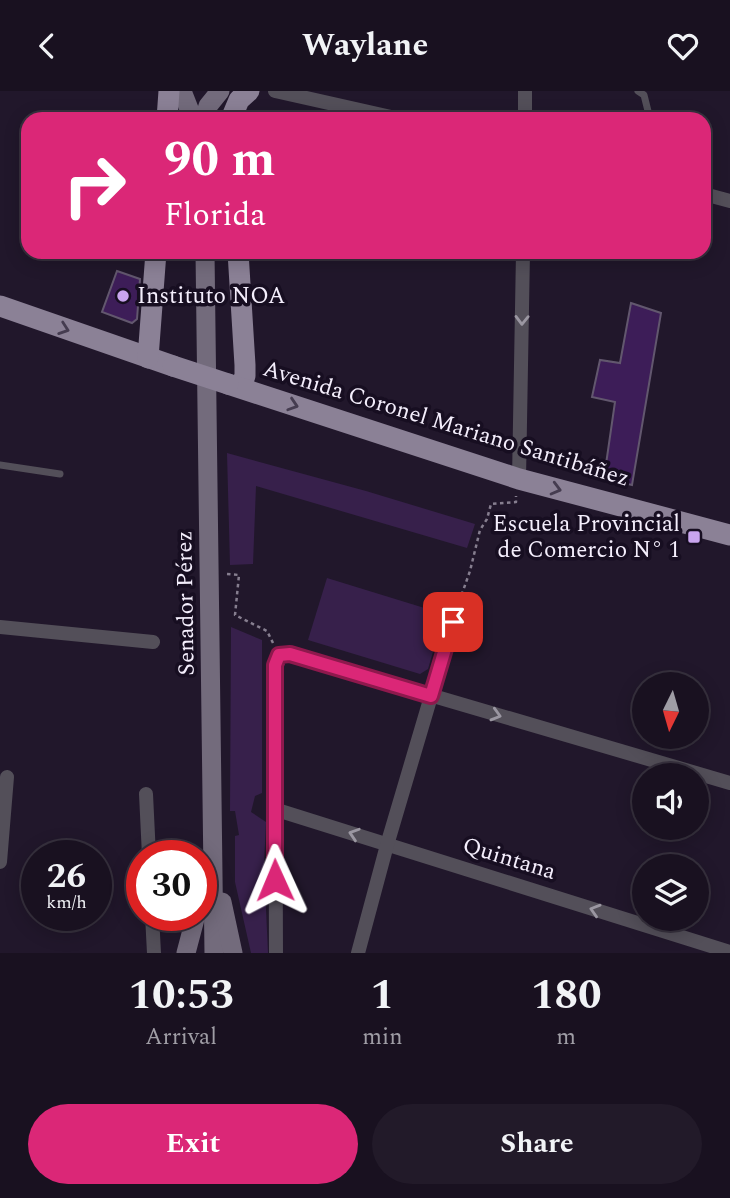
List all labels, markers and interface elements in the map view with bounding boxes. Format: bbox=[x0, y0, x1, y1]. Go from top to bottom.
text: Waylane bbox=[302, 21, 428, 70]
icon: back bbox=[28, 27, 66, 65]
icon: heart bbox=[664, 27, 702, 65]
text: 90 m bbox=[164, 123, 275, 198]
icon: right bbox=[49, 140, 140, 231]
text: Florida bbox=[164, 191, 266, 240]
place label: Instituto NOA bbox=[137, 279, 285, 314]
marker: Instituto NOA bbox=[115, 288, 131, 304]
one-way arrow bbox=[515, 315, 530, 326]
one-way arrow bbox=[58, 321, 70, 335]
street label: Avenida Coronel Mariano Santibáñez bbox=[258, 351, 634, 497]
one-way arrow bbox=[286, 397, 298, 411]
one-way arrow bbox=[550, 481, 562, 495]
place label: Escuela Provincial de Comercio N° 1 bbox=[493, 507, 680, 568]
marker: Escuela Provincial de Comercio N° 1 bbox=[686, 529, 702, 545]
street label: Senador Pérez bbox=[167, 530, 205, 676]
pin bbox=[423, 592, 483, 652]
icon: arrive bbox=[434, 603, 472, 641]
north arrow bbox=[632, 672, 709, 749]
map controls bbox=[632, 672, 709, 931]
one-way arrow bbox=[490, 706, 502, 721]
button: sound bbox=[632, 763, 709, 840]
one-way arrow bbox=[348, 828, 360, 843]
street label: Quintana bbox=[458, 828, 560, 890]
speed limit sign: 30 bbox=[126, 840, 217, 931]
position arrow bbox=[238, 843, 312, 917]
text: 26 bbox=[47, 850, 86, 903]
button: layers bbox=[632, 854, 709, 931]
text: km/h bbox=[46, 889, 87, 916]
one-way arrow bbox=[589, 903, 601, 918]
text: 10:53 bbox=[128, 964, 234, 1027]
text: 1 bbox=[371, 964, 394, 1027]
text: 180 bbox=[531, 964, 602, 1027]
text: Arrival bbox=[145, 1020, 217, 1055]
text: min bbox=[362, 1020, 403, 1055]
text: m bbox=[556, 1020, 576, 1055]
button: Exit bbox=[28, 1104, 358, 1184]
button: Share bbox=[372, 1104, 702, 1184]

